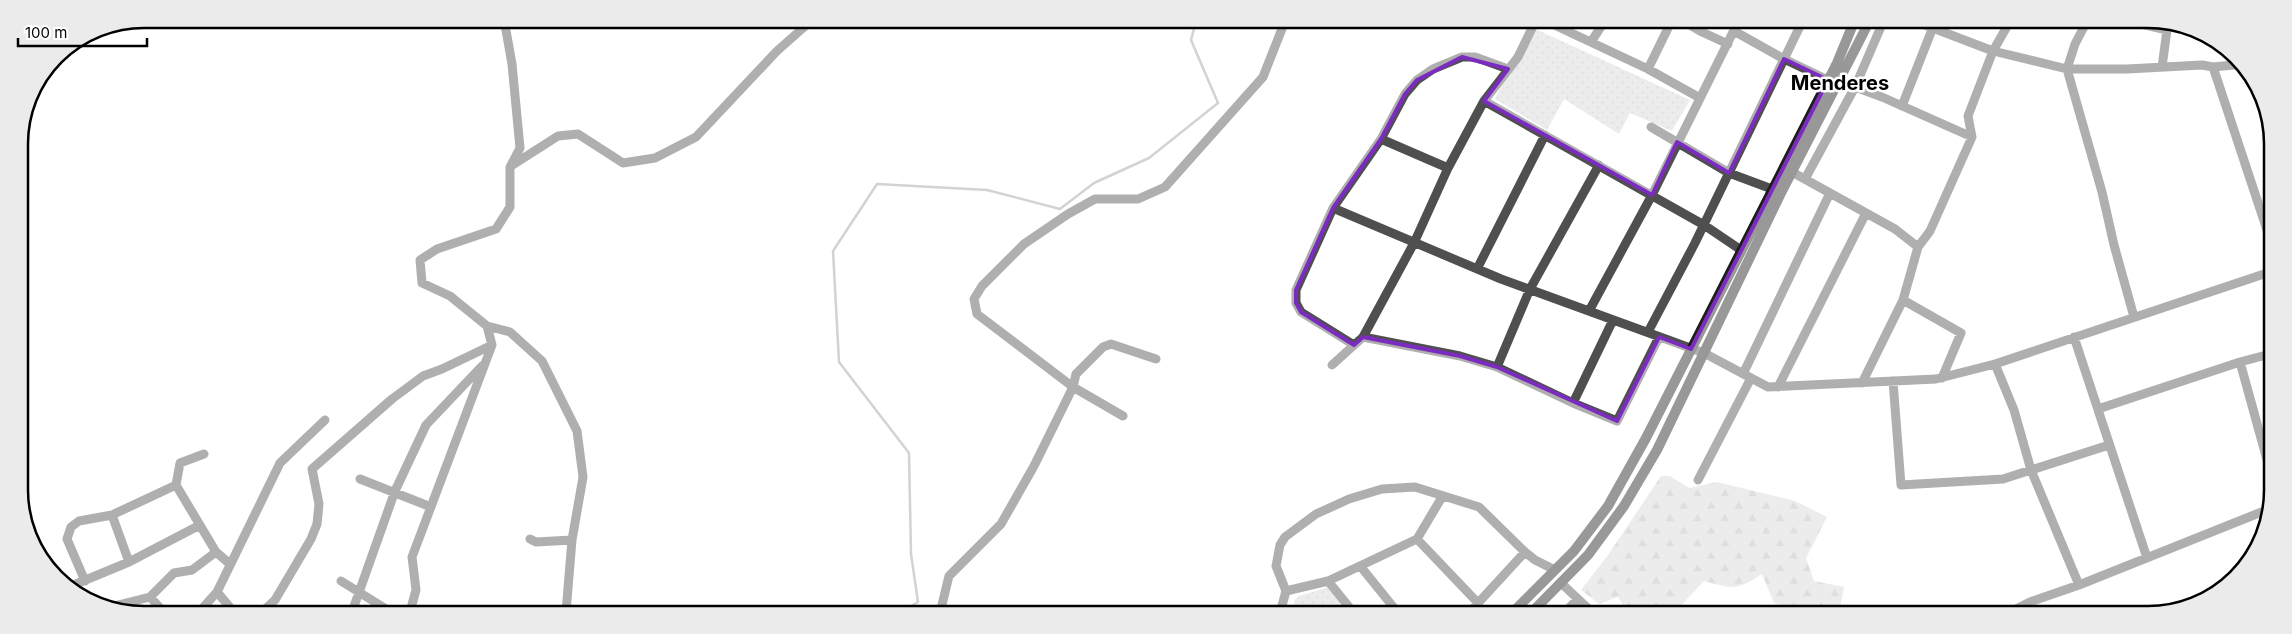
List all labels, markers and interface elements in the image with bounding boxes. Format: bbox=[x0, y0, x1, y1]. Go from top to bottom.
scale bar bbox=[18, 15, 146, 47]
text: 100 m bbox=[25, 23, 67, 42]
district label: Menderes bbox=[1791, 71, 1889, 95]

